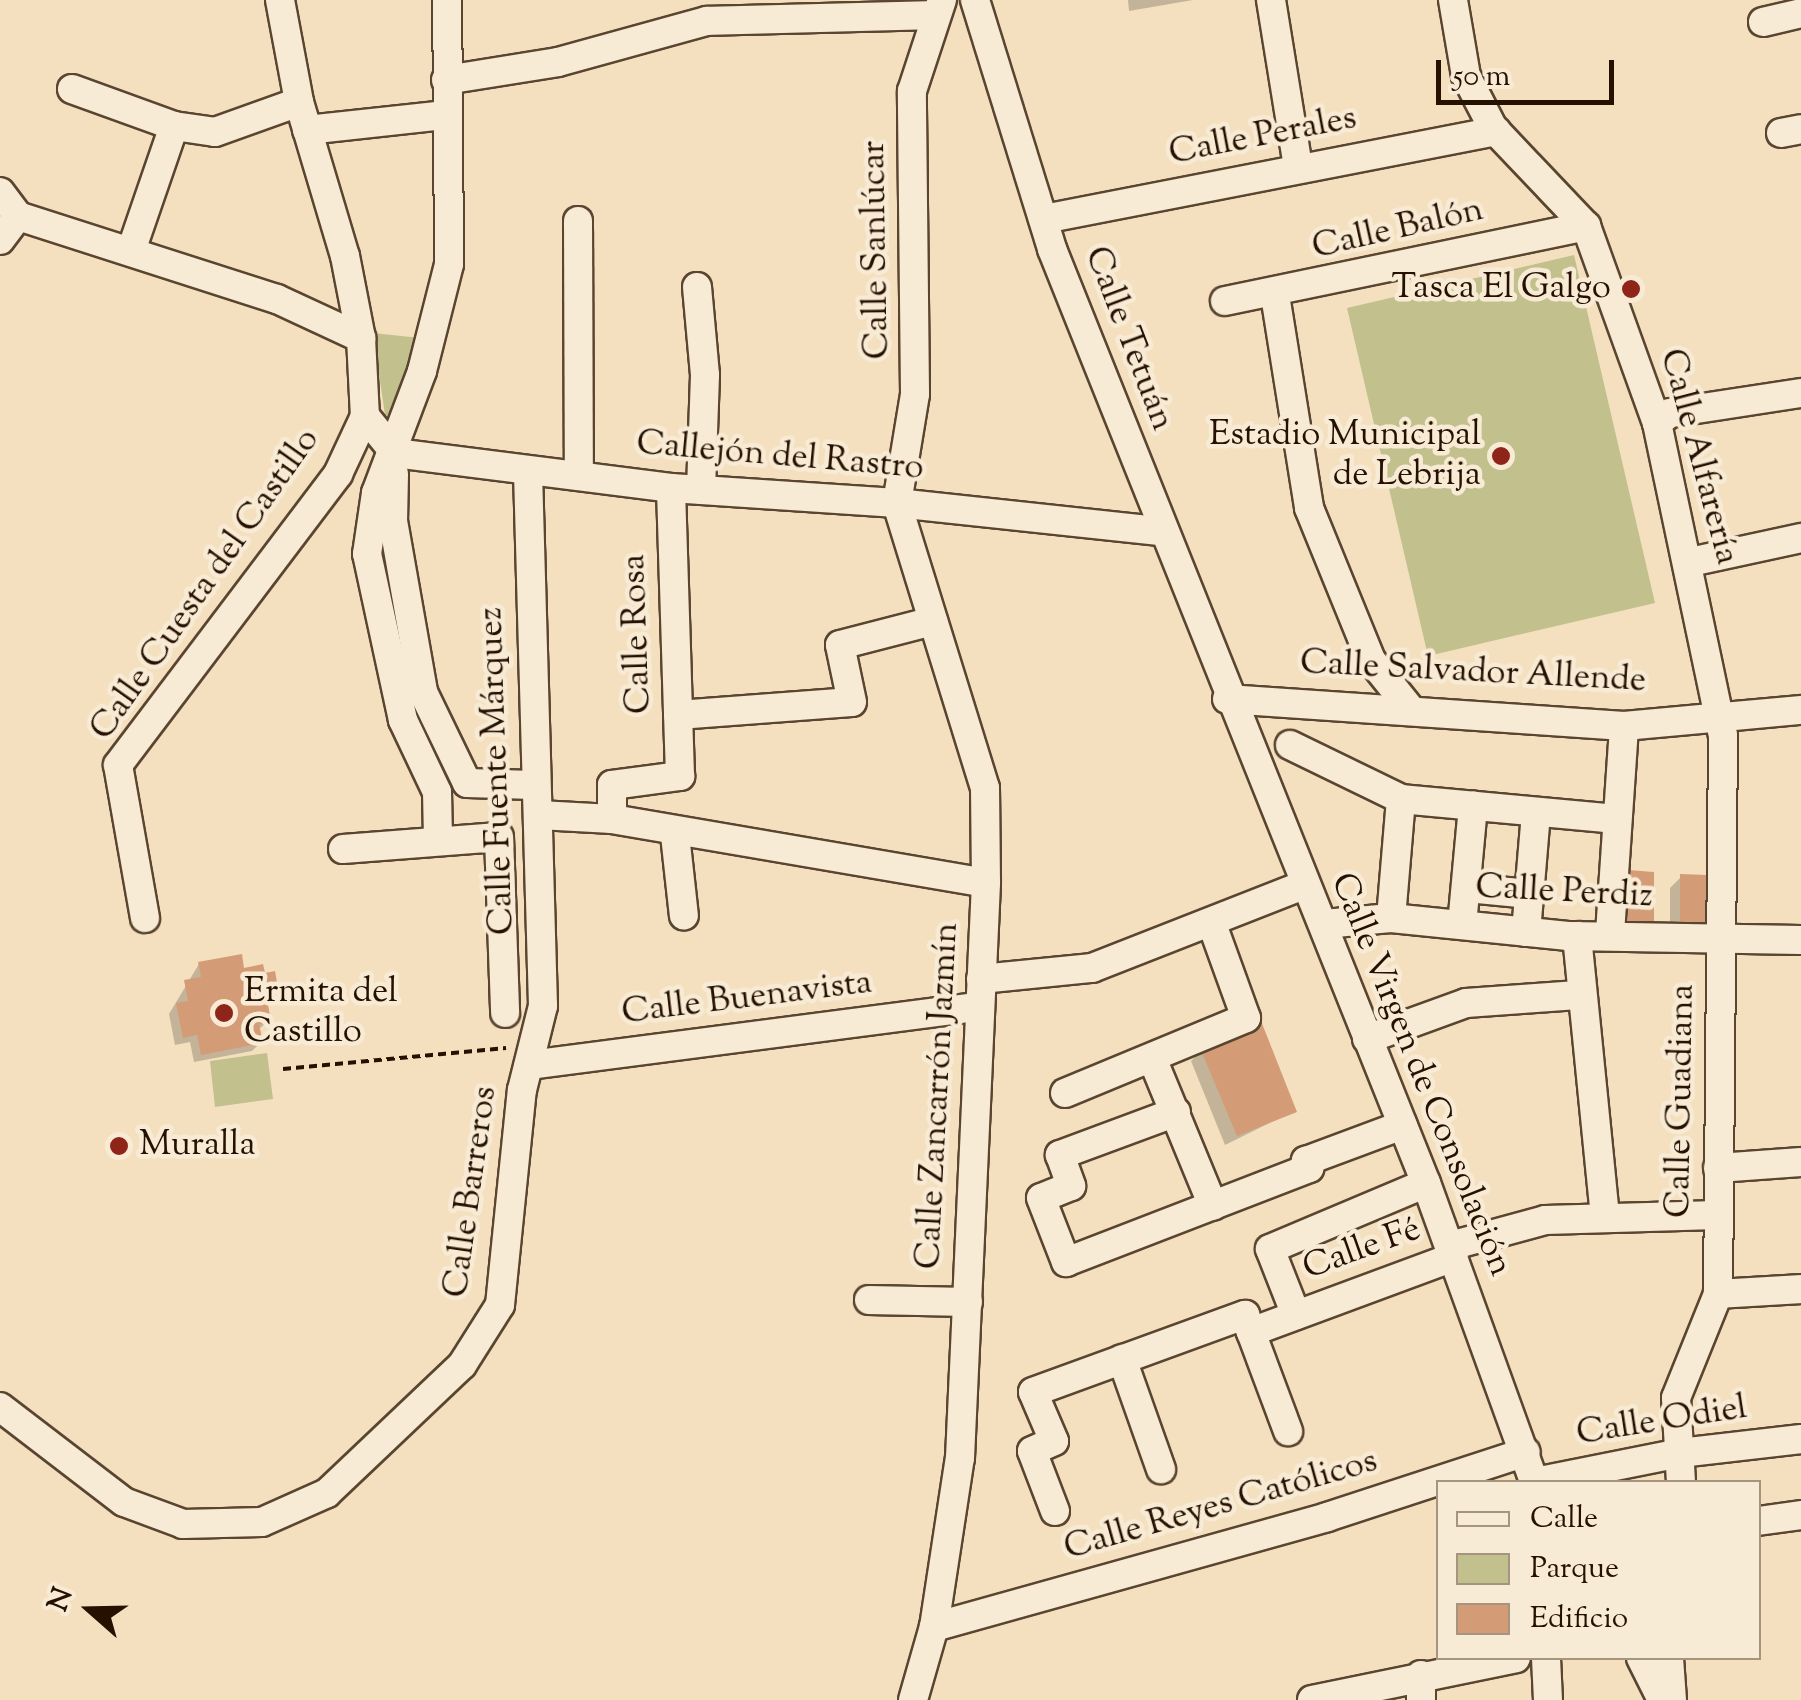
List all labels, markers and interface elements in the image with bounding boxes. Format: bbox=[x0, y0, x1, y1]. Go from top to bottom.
scale bar bbox=[1441, 40, 1618, 102]
text: 50 m bbox=[1453, 56, 1510, 99]
street label: Calle Perales bbox=[1166, 98, 1360, 176]
street label: Calle Sanlúcar bbox=[854, 140, 900, 360]
street label: Calle Balón bbox=[1308, 190, 1488, 270]
street label: Calle Tetuán bbox=[1074, 241, 1182, 437]
place label: Tasca El Galgo bbox=[1392, 268, 1611, 310]
marker: Tasca El Galgo bbox=[1620, 278, 1642, 300]
street label: Calle Alfarería bbox=[1649, 345, 1747, 569]
place label: Estadio Municipal de Lebrija bbox=[1209, 415, 1481, 497]
street label: Calle Cuesta del Castillo bbox=[82, 421, 330, 749]
street label: Callejón del Rastro bbox=[635, 424, 925, 490]
marker: Estadio Municipal de Lebrija bbox=[1490, 445, 1512, 467]
street label: Calle Rosa bbox=[614, 553, 662, 715]
street label: Calle Fuente Márquez bbox=[471, 606, 525, 936]
street label: Calle Salvador Allende bbox=[1299, 643, 1647, 703]
street label: Calle Virgen de Consolación bbox=[1320, 867, 1520, 1283]
street label: Calle Perdiz bbox=[1474, 867, 1654, 919]
street label: Calle Zancarrón Jazmín bbox=[909, 922, 969, 1270]
street label: Calle Buenavista bbox=[620, 963, 874, 1035]
place label: Ermita del Castillo bbox=[244, 972, 398, 1054]
street label: Calle Guadiana bbox=[1659, 984, 1705, 1218]
marker: Ermita del Castillo bbox=[213, 1002, 235, 1024]
street label: Calle Barreros bbox=[436, 1084, 508, 1300]
place label: Muralla bbox=[139, 1125, 256, 1167]
marker: Muralla bbox=[108, 1135, 130, 1157]
street label: Calle Fé bbox=[1298, 1209, 1426, 1291]
street label: Calle Odiel bbox=[1574, 1388, 1750, 1456]
street label: Calle Reyes Católicos bbox=[1060, 1441, 1382, 1571]
legend bbox=[1436, 1480, 1761, 1660]
text: Calle bbox=[1530, 1498, 1598, 1541]
text: Parque bbox=[1530, 1548, 1619, 1591]
north arrow bbox=[40, 1560, 140, 1660]
text: N bbox=[39, 1582, 84, 1617]
text: Edificio bbox=[1530, 1598, 1628, 1641]

